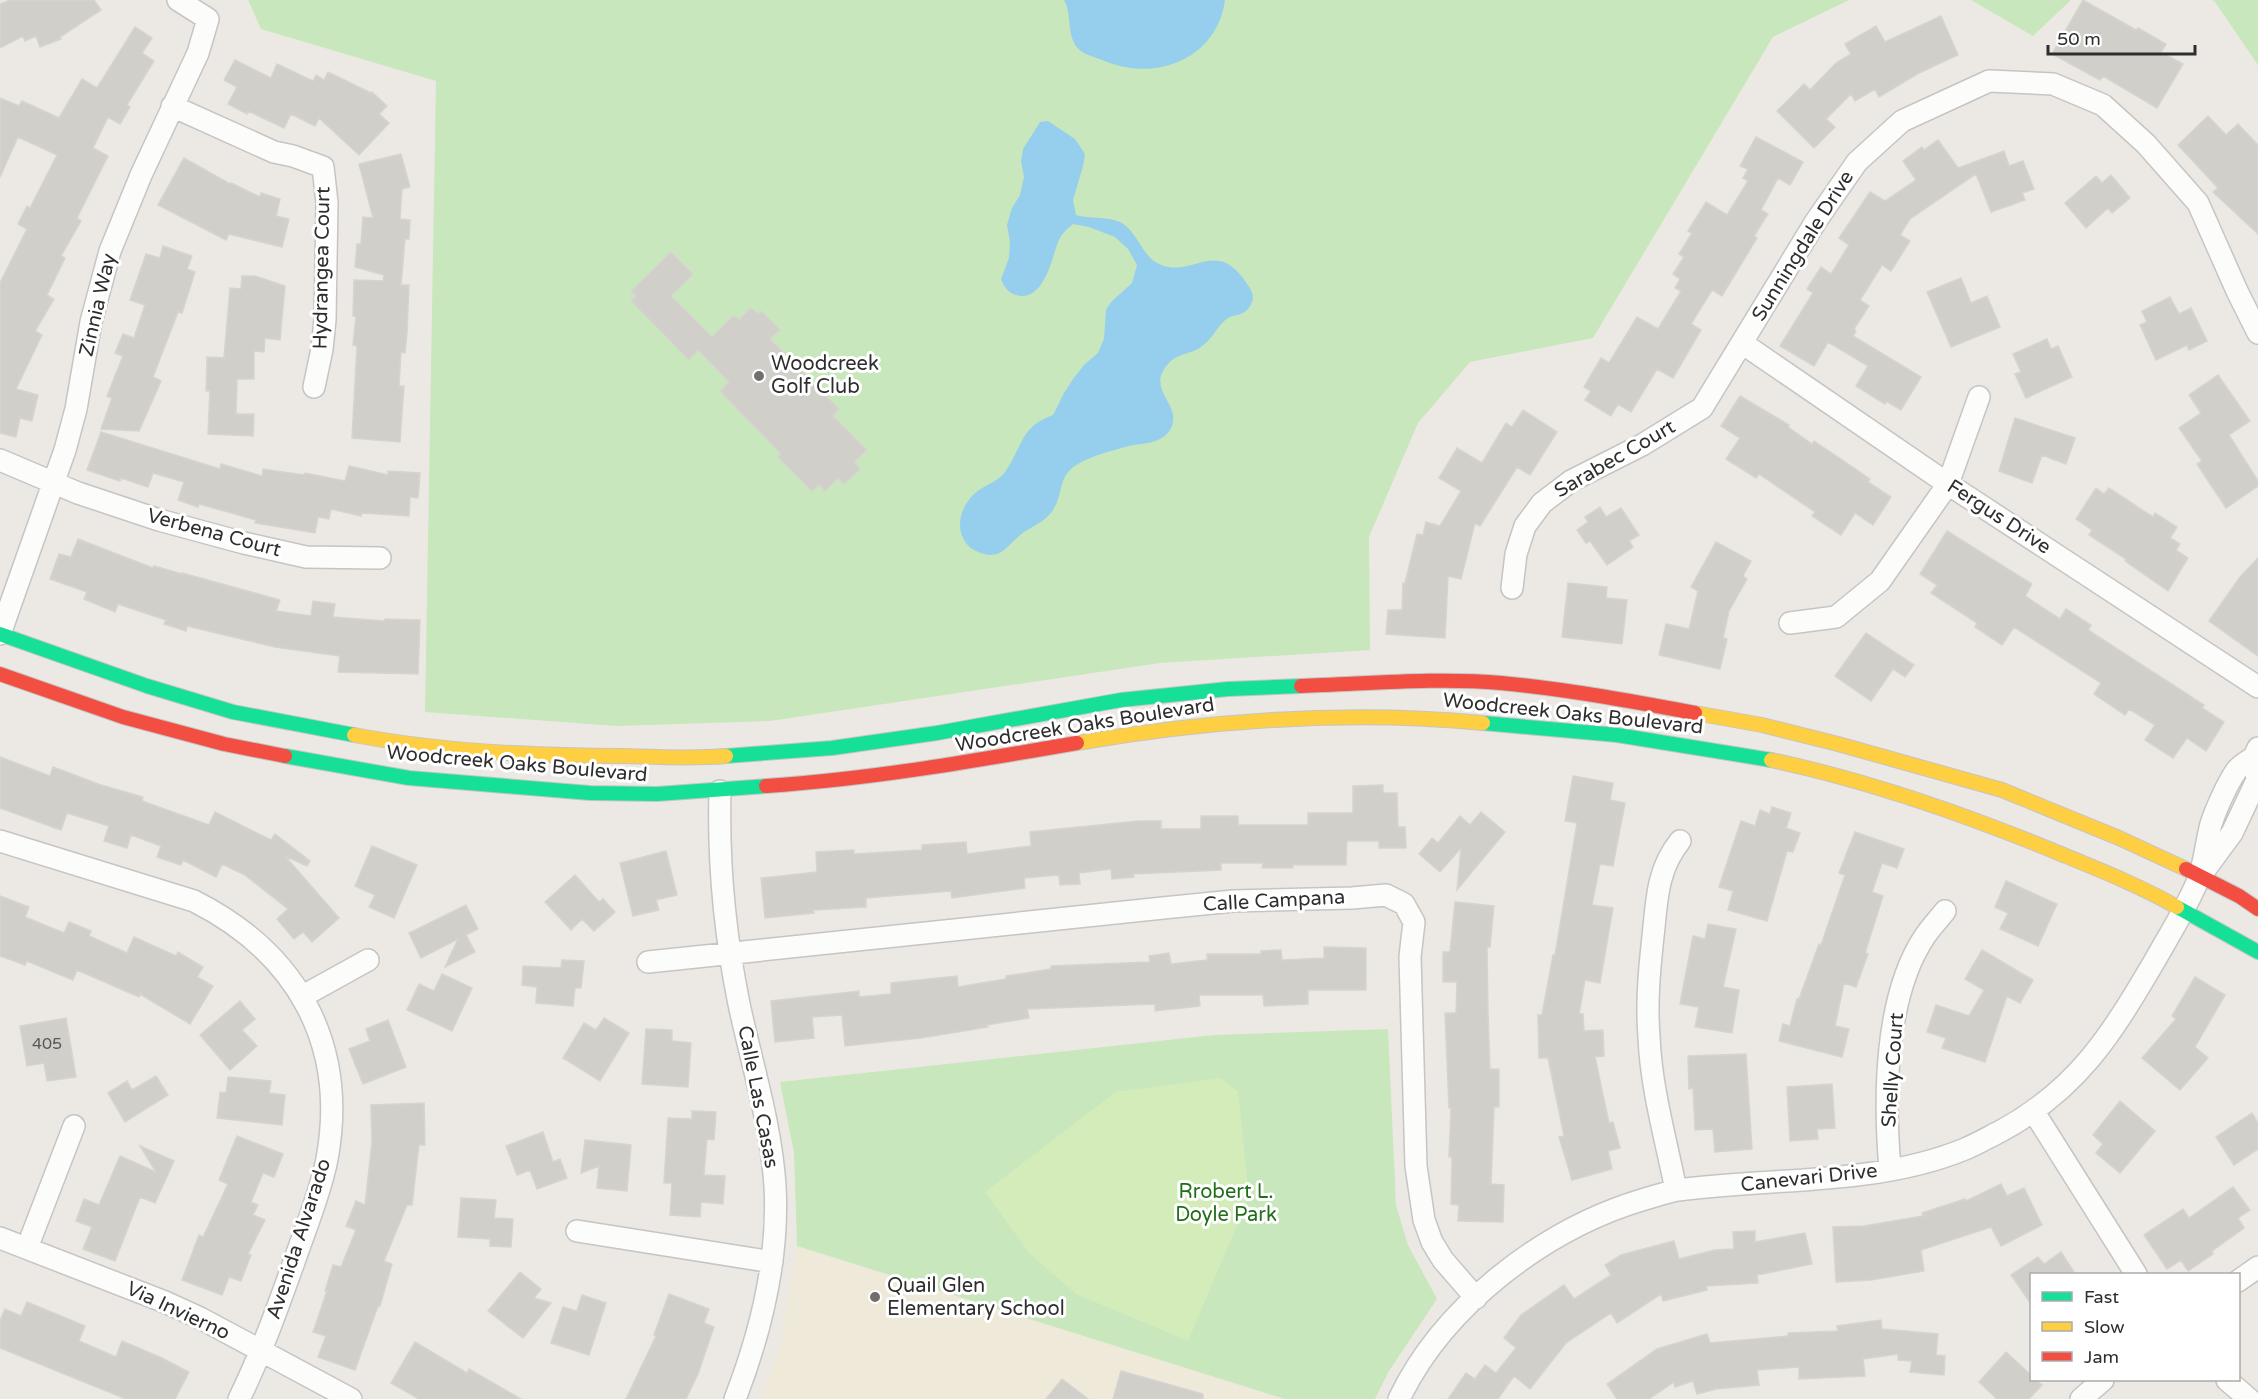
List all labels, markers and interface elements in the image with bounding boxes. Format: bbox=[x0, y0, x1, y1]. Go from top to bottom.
scale bar bbox=[2048, 18, 2195, 56]
text: 50 m bbox=[2057, 28, 2101, 50]
street label: Sunningdale Drive bbox=[1747, 166, 1859, 326]
street label: Hydrangea Court bbox=[309, 186, 335, 350]
street label: Zinnia Way bbox=[75, 251, 122, 359]
place label: Woodcreek Golf Club bbox=[771, 352, 879, 399]
marker: Woodcreek Golf Club bbox=[752, 369, 766, 383]
street label: Sarabec Court bbox=[1550, 415, 1680, 503]
street label: Fergus Drive bbox=[1943, 475, 2055, 559]
street label: Verbena Court bbox=[144, 504, 284, 562]
street label: Woodcreek Oaks Boulevard bbox=[1442, 688, 1704, 740]
street label: Woodcreek Oaks Boulevard bbox=[954, 693, 1216, 757]
street label: Woodcreek Oaks Boulevard bbox=[385, 741, 649, 787]
street label: Calle Campana bbox=[1202, 885, 1346, 917]
street label: Shelly Court bbox=[1877, 1012, 1909, 1128]
street label: Calle Las Casas bbox=[732, 1024, 784, 1170]
house number: 405 bbox=[32, 1034, 62, 1054]
street label: Avenida Alvarado bbox=[262, 1156, 336, 1322]
street label: Canevari Drive bbox=[1739, 1159, 1879, 1197]
park label: Rrobert L. Doyle Park bbox=[1175, 1180, 1277, 1227]
legend bbox=[2030, 1273, 2240, 1381]
place label: Quail Glen Elementary School bbox=[887, 1274, 1065, 1321]
street label: Via Invierno bbox=[122, 1277, 234, 1345]
text: Fast bbox=[2084, 1286, 2119, 1308]
marker: Quail Glen Elementary School bbox=[868, 1290, 882, 1304]
text: Slow bbox=[2084, 1316, 2125, 1338]
text: Jam bbox=[2084, 1346, 2119, 1368]

